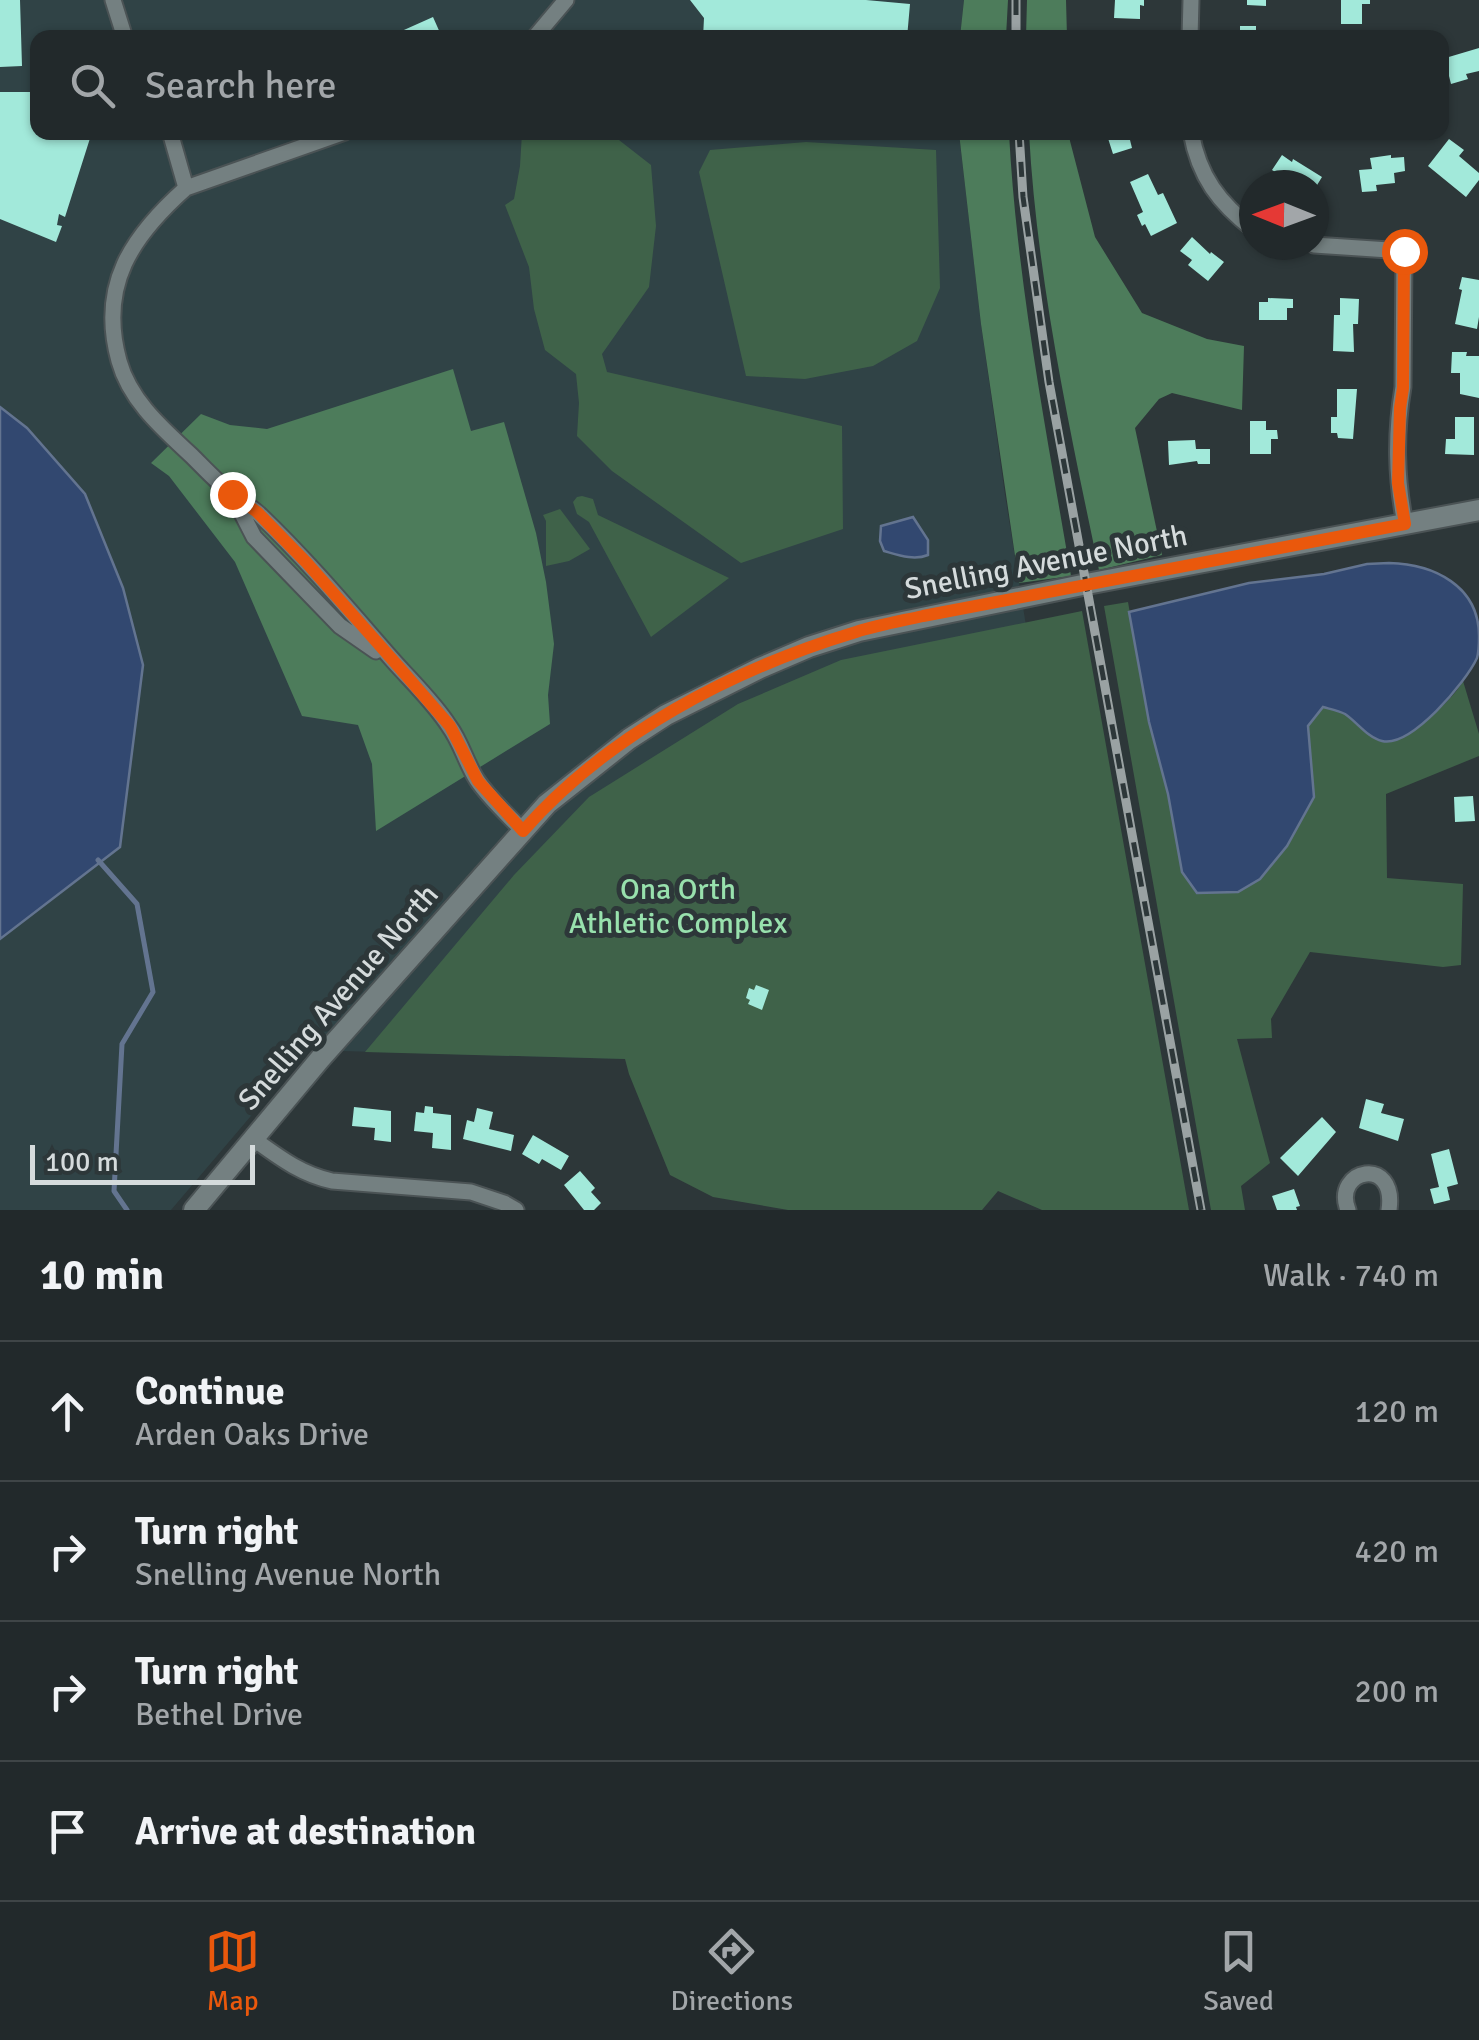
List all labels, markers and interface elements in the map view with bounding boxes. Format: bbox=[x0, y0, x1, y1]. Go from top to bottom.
search box bbox=[30, 30, 1449, 140]
icon: search bbox=[65, 58, 120, 113]
text: Search here bbox=[145, 62, 337, 109]
north arrow bbox=[1239, 170, 1329, 260]
route start bbox=[1382, 229, 1428, 275]
route end bbox=[210, 472, 256, 518]
street label: Snelling Avenue North bbox=[902, 517, 1191, 608]
park label: Ona Orth Athletic Complex bbox=[569, 871, 787, 942]
street label: Snelling Avenue North bbox=[230, 877, 447, 1118]
scale bar bbox=[30, 1140, 255, 1184]
text: 100 m bbox=[45, 1145, 119, 1179]
text: 10 min bbox=[40, 1250, 164, 1301]
text: Walk · 740 m bbox=[1263, 1256, 1439, 1295]
text: Continue bbox=[135, 1368, 285, 1415]
icon: ahead bbox=[40, 1384, 95, 1439]
text: 120 m bbox=[1355, 1392, 1439, 1431]
text: Arden Oaks Drive bbox=[135, 1415, 369, 1454]
text: Turn right bbox=[135, 1508, 299, 1555]
icon: right bbox=[40, 1524, 95, 1579]
text: 420 m bbox=[1355, 1532, 1439, 1571]
text: Snelling Avenue North bbox=[135, 1555, 441, 1594]
text: Turn right bbox=[135, 1648, 299, 1695]
icon: right bbox=[40, 1664, 95, 1719]
text: 200 m bbox=[1355, 1672, 1439, 1711]
text: Bethel Drive bbox=[135, 1695, 303, 1734]
icon: arrive bbox=[40, 1804, 95, 1859]
text: Arrive at destination bbox=[135, 1808, 476, 1855]
tab: Map bbox=[205, 1924, 260, 2018]
tab: Directions bbox=[671, 1924, 793, 2018]
tab: Saved bbox=[1203, 1924, 1274, 2018]

